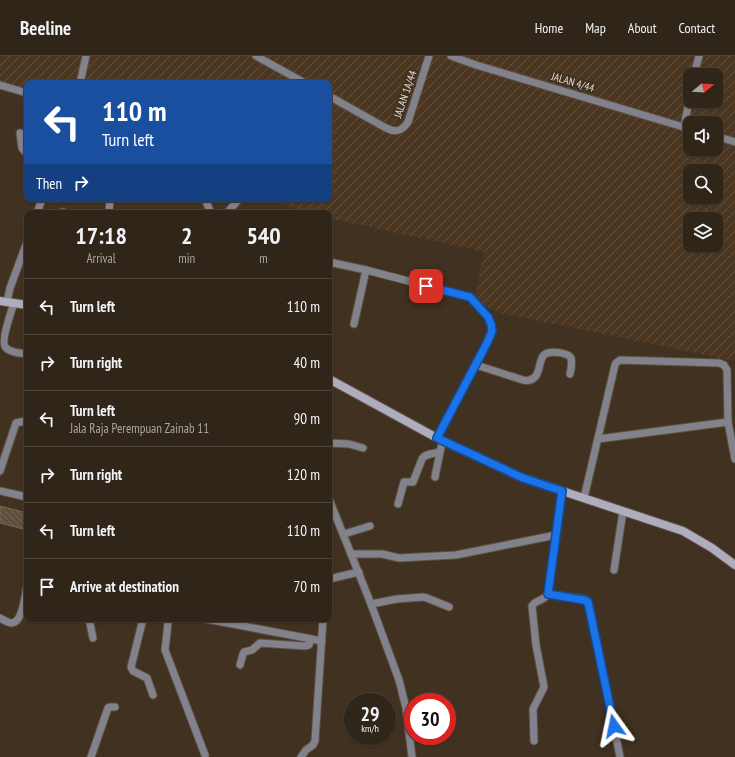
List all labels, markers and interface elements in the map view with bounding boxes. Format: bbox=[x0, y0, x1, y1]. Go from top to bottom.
text: Beeline bbox=[20, 16, 71, 40]
text: Home bbox=[535, 19, 563, 37]
text: Map bbox=[585, 19, 606, 37]
text: About bbox=[628, 19, 657, 37]
text: Contact bbox=[679, 19, 715, 37]
street label: JALAN 1A/44 bbox=[390, 68, 420, 121]
north arrow bbox=[683, 68, 723, 108]
map controls bbox=[683, 68, 723, 252]
street label: JALAN 4/44 bbox=[549, 69, 596, 95]
text: 110 m bbox=[102, 92, 166, 129]
icon: left bbox=[36, 96, 88, 148]
button: sound bbox=[683, 116, 723, 156]
text: Turn left bbox=[102, 128, 154, 151]
button: search bbox=[683, 164, 723, 204]
icon: right bbox=[70, 172, 92, 194]
text: Then bbox=[36, 174, 62, 193]
button: layers bbox=[683, 212, 723, 252]
text: 17:18 bbox=[75, 220, 127, 251]
text: 2 bbox=[181, 220, 192, 251]
text: 540 bbox=[246, 220, 281, 251]
text: Arrival bbox=[86, 250, 116, 267]
text: min bbox=[178, 250, 195, 267]
text: m bbox=[259, 250, 268, 267]
pin bbox=[409, 269, 443, 303]
icon: arrive bbox=[415, 275, 437, 297]
icon: left bbox=[36, 296, 58, 318]
text: Turn left bbox=[70, 297, 115, 316]
text: 110 m bbox=[287, 297, 320, 316]
icon: right bbox=[36, 352, 58, 374]
text: Turn right bbox=[70, 353, 122, 372]
text: 40 m bbox=[294, 353, 320, 372]
text: Turn left bbox=[70, 401, 115, 420]
icon: left bbox=[36, 408, 58, 430]
text: 90 m bbox=[294, 409, 320, 428]
text: Jala Raja Perempuan Zainab 11 bbox=[70, 420, 209, 437]
icon: right bbox=[36, 464, 58, 486]
text: Turn right bbox=[70, 465, 122, 484]
text: 120 m bbox=[287, 465, 320, 484]
icon: left bbox=[36, 520, 58, 542]
text: Turn left bbox=[70, 521, 115, 540]
text: 110 m bbox=[287, 521, 320, 540]
icon: arrive bbox=[36, 576, 58, 598]
text: Arrive at destination bbox=[70, 577, 179, 596]
text: 70 m bbox=[294, 577, 320, 596]
speed limit sign: 30 bbox=[404, 693, 456, 745]
text: 29 bbox=[360, 701, 380, 727]
position arrow bbox=[593, 705, 635, 747]
text: km/h bbox=[361, 722, 379, 735]

